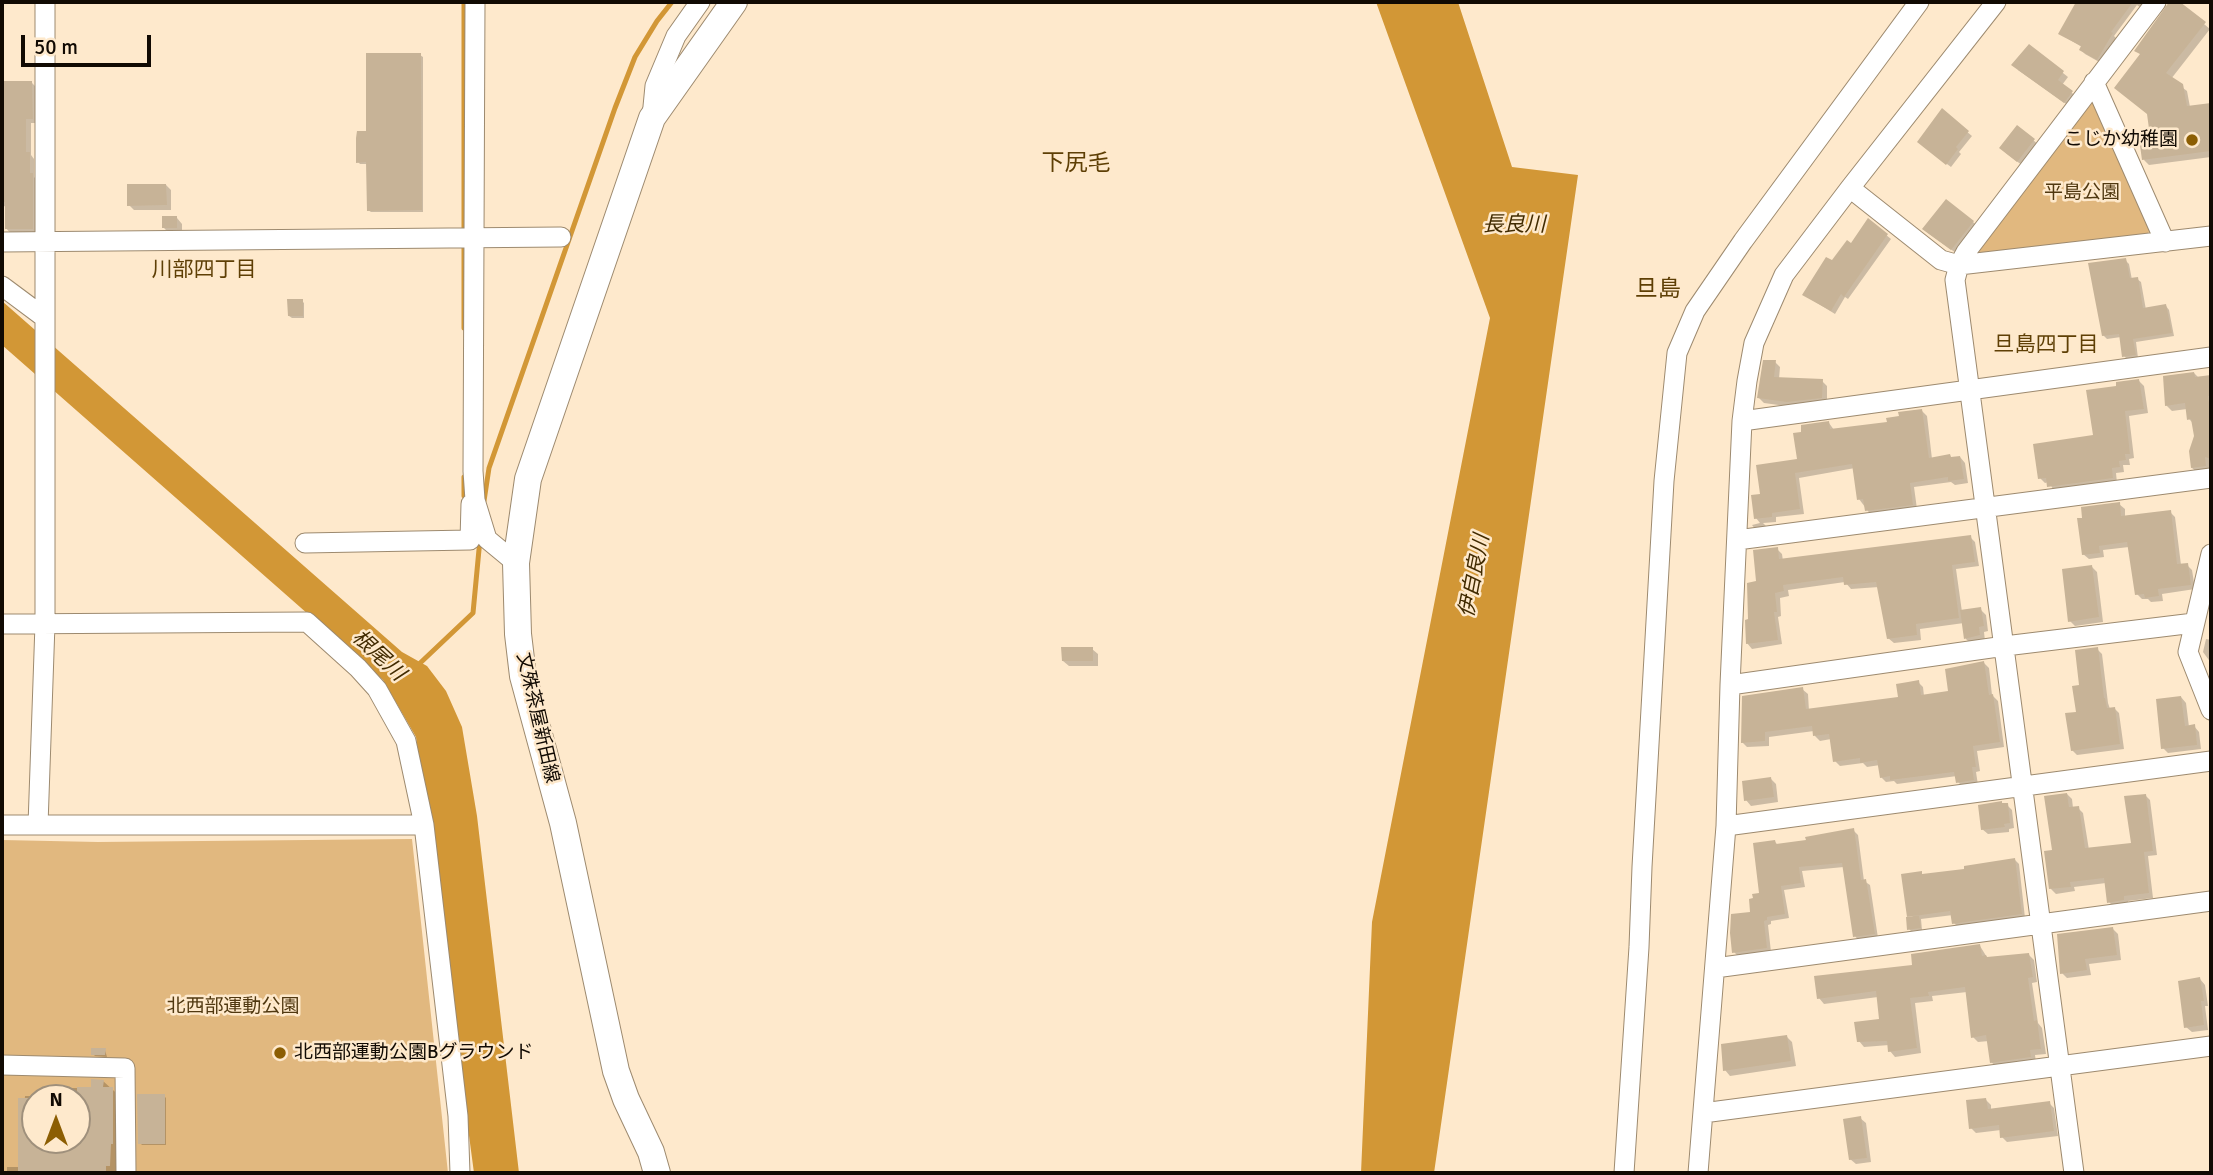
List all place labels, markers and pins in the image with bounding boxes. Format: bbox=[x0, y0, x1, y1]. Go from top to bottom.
place label: こじか幼稚園 bbox=[2064, 129, 2178, 151]
marker: こじか幼稚園 bbox=[2184, 132, 2200, 148]
place label: 北西部運動公園Bグラウンド bbox=[294, 1042, 533, 1064]
marker: 北西部運動公園Bグラウンド bbox=[272, 1045, 288, 1061]

